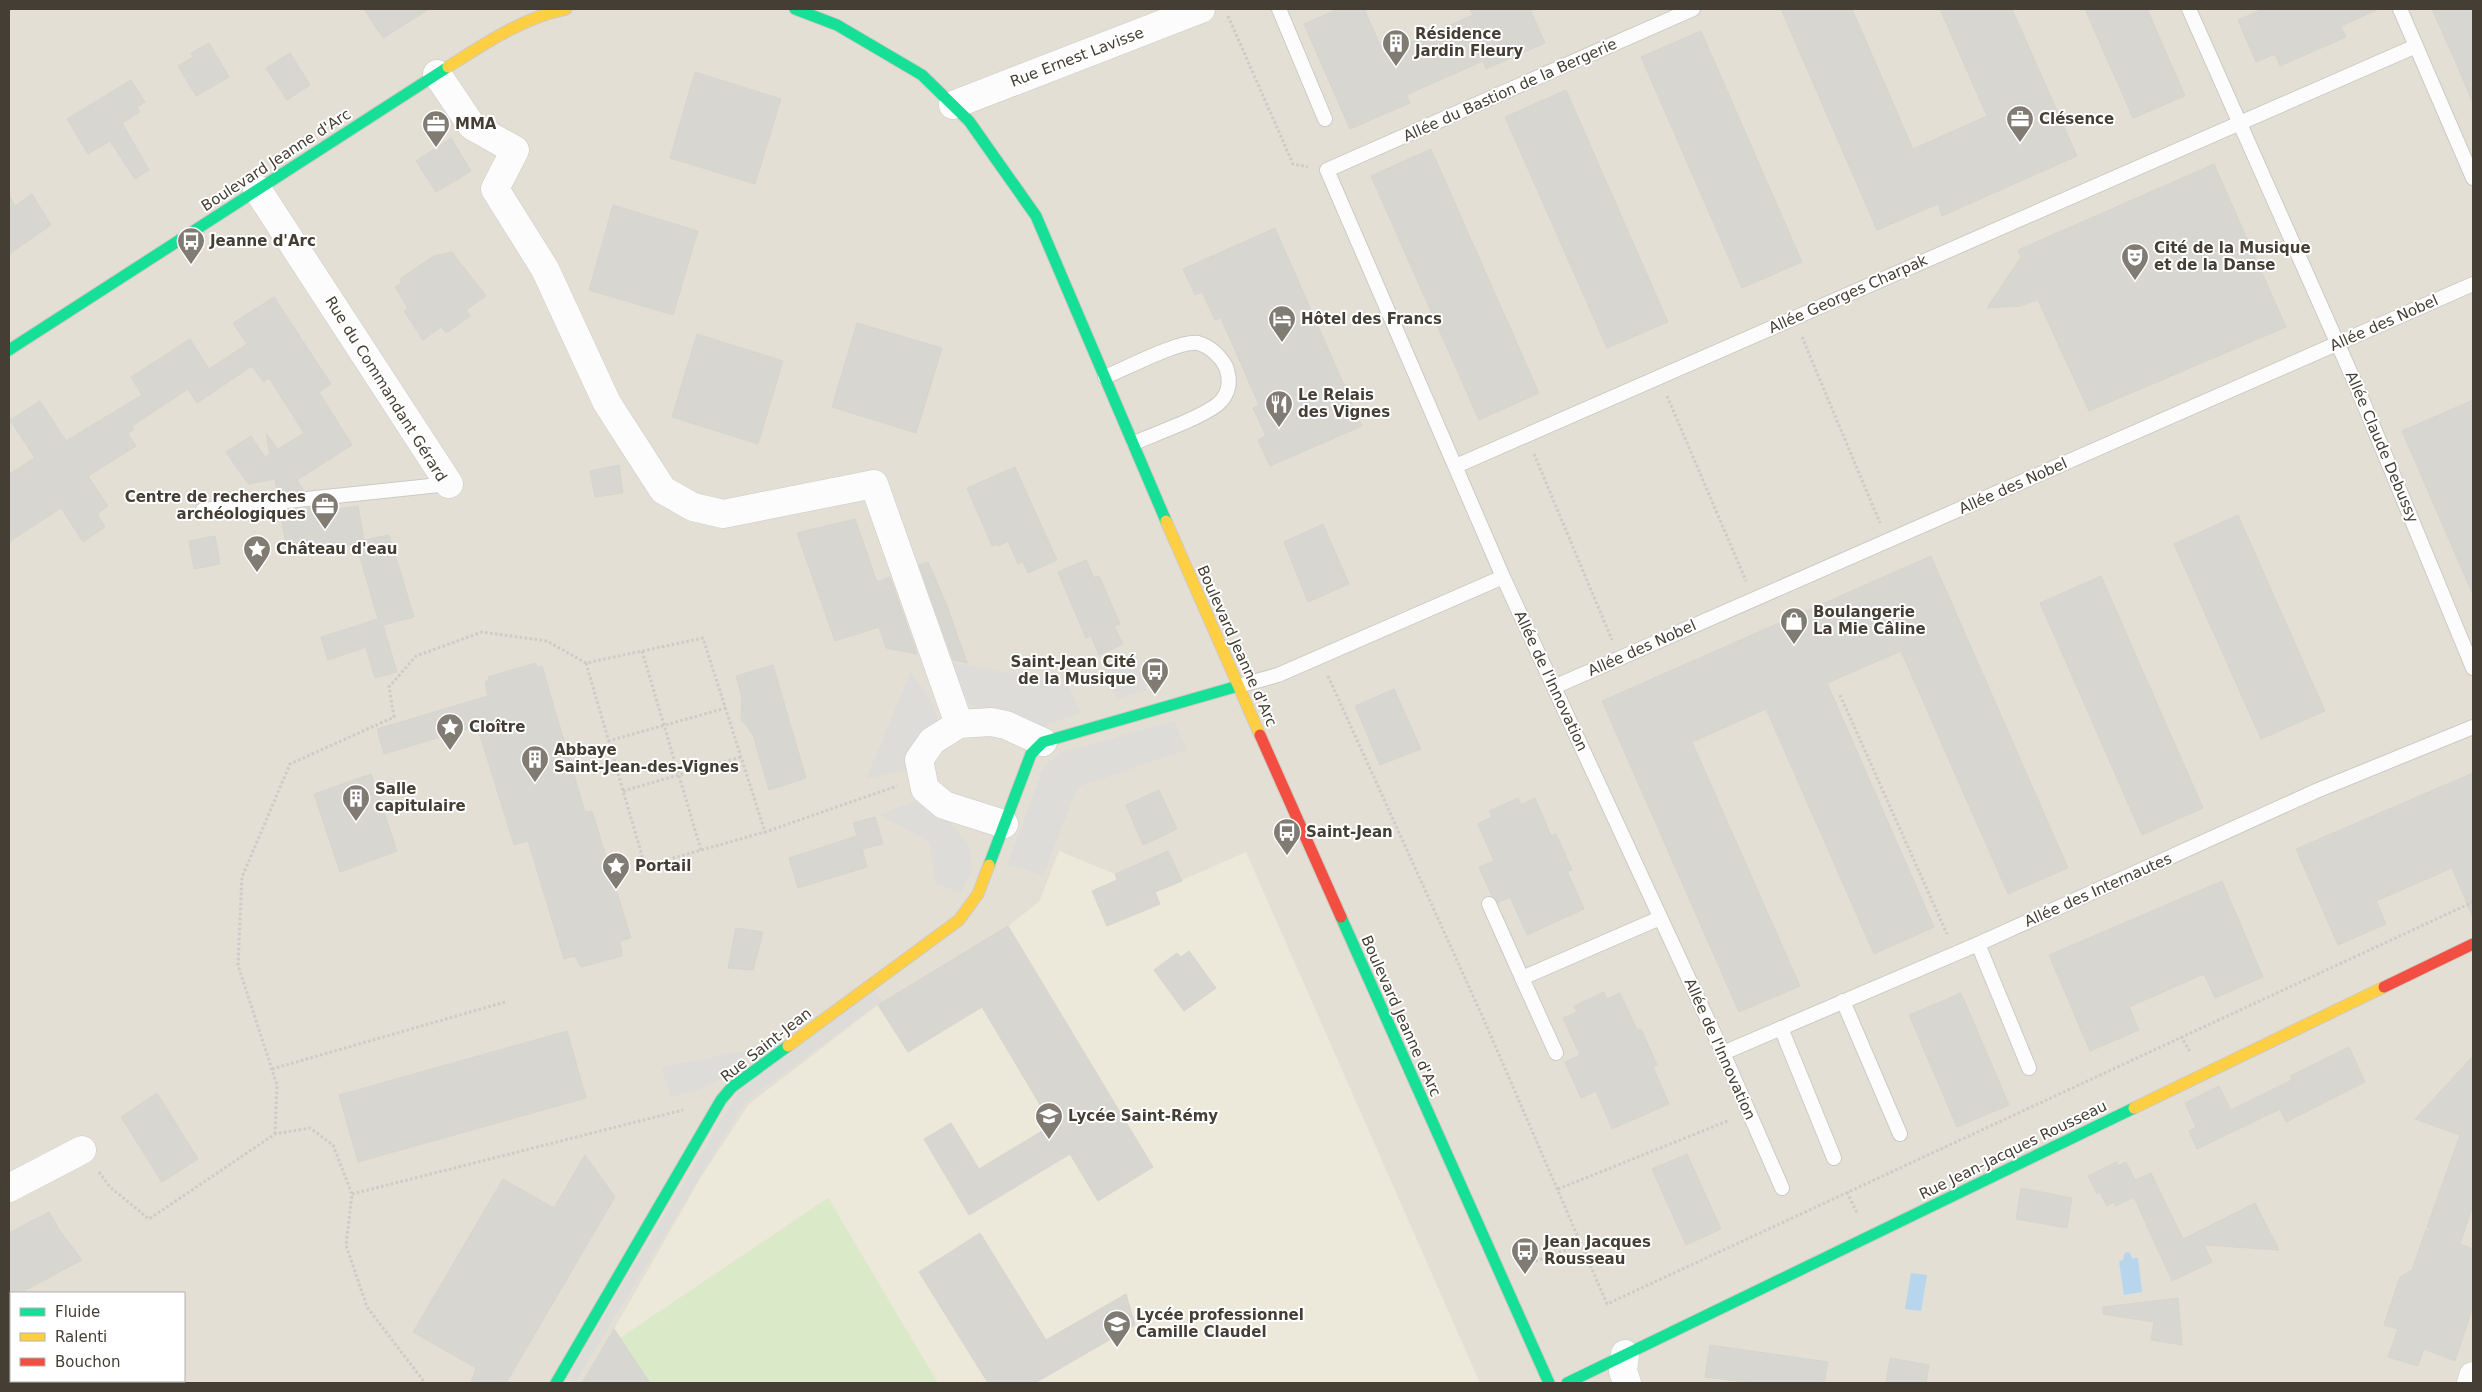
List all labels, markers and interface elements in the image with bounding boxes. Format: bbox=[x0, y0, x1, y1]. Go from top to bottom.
street label: Rue Ernest Lavisse bbox=[1008, 23, 1146, 91]
place label: Résidence Jardin Fleury bbox=[1414, 25, 1524, 60]
building icon: Résidence Jardin Fleury bbox=[1381, 28, 1411, 67]
street label: Allée du Bastion de la Bergerie bbox=[1400, 35, 1620, 145]
office icon: Clésence bbox=[2005, 104, 2035, 143]
street label: Boulevard Jeanne d'Arc bbox=[198, 105, 354, 215]
office icon: MMA bbox=[421, 109, 451, 148]
place label: Clésence bbox=[2039, 110, 2114, 128]
place label: MMA bbox=[455, 115, 497, 133]
bus stop icon: Jeanne d'Arc bbox=[176, 226, 206, 265]
place label: Jeanne d'Arc bbox=[209, 232, 316, 250]
place label: Cité de la Musique et de la Danse bbox=[2154, 239, 2311, 274]
theatre icon: Cité de la Musique et de la Danse bbox=[2120, 242, 2150, 281]
street label: Allée Georges Charpak bbox=[1766, 251, 1930, 337]
street label: Allée des Nobel bbox=[2327, 291, 2441, 355]
street label: Rue du Commandant Gérard bbox=[321, 293, 451, 485]
hotel icon: Hôtel des Francs bbox=[1267, 304, 1297, 343]
place label: Hôtel des Francs bbox=[1301, 310, 1442, 328]
street label: Allée Claude Debussy bbox=[2342, 368, 2422, 526]
place label: Le Relais des Vignes bbox=[1298, 386, 1390, 421]
restaurant icon: Le Relais des Vignes bbox=[1264, 389, 1294, 428]
street label: Allée des Nobel bbox=[1956, 454, 2070, 518]
place label: Centre de recherches archéologiques bbox=[125, 488, 306, 523]
office icon: Centre de recherches archéologiques bbox=[310, 491, 340, 530]
place icon: Château d'eau bbox=[242, 534, 272, 573]
place label: Château d'eau bbox=[276, 540, 397, 558]
street label: Boulevard Jeanne d'Arc bbox=[1193, 563, 1281, 729]
place label: Boulangerie La Mie Câline bbox=[1813, 603, 1926, 638]
shop icon: Boulangerie La Mie Câline bbox=[1779, 606, 1809, 645]
street label: Allée de l'Innovation bbox=[1511, 608, 1591, 754]
street label: Allée des Nobel bbox=[1585, 616, 1699, 680]
place label: Saint-Jean Cité de la Musique bbox=[1011, 653, 1136, 688]
bus stop icon: Saint-Jean Cité de la Musique bbox=[1140, 656, 1170, 695]
place icon: Cloître bbox=[435, 712, 465, 751]
place label: Cloître bbox=[469, 718, 525, 736]
place label: Abbaye Saint-Jean-des-Vignes bbox=[554, 741, 739, 776]
building icon: Abbaye Saint-Jean-des-Vignes bbox=[520, 744, 550, 783]
place label: Salle capitulaire bbox=[375, 780, 466, 815]
building icon: Salle capitulaire bbox=[341, 783, 371, 822]
bus stop icon: Saint-Jean bbox=[1272, 817, 1302, 856]
place label: Saint-Jean bbox=[1306, 823, 1393, 841]
street label: Allée des Internautes bbox=[2022, 849, 2175, 931]
place icon: Portail bbox=[601, 851, 631, 890]
place label: Portail bbox=[635, 857, 691, 875]
street label: Boulevard Jeanne d'Arc bbox=[1357, 933, 1445, 1099]
street label: Allée de l'Innovation bbox=[1681, 975, 1759, 1123]
street label: Rue Saint-Jean bbox=[717, 1004, 815, 1086]
street label: Rue Jean-Jacques Rousseau bbox=[1916, 1097, 2110, 1203]
school or university icon: Lycée Saint-Rémy bbox=[1034, 1101, 1064, 1140]
place label: Lycée Saint-Rémy bbox=[1068, 1107, 1218, 1125]
place label: Jean Jacques Rousseau bbox=[1543, 1233, 1651, 1268]
bus stop icon: Jean Jacques Rousseau bbox=[1510, 1236, 1540, 1275]
legend bbox=[10, 1292, 185, 1382]
text: Fluide bbox=[55, 1303, 100, 1321]
place label: Lycée professionnel Camille Claudel bbox=[1136, 1306, 1304, 1341]
school or university icon: Lycée professionnel Camille Claudel bbox=[1102, 1309, 1132, 1348]
text: Ralenti bbox=[55, 1328, 107, 1346]
text: Bouchon bbox=[55, 1353, 120, 1371]

